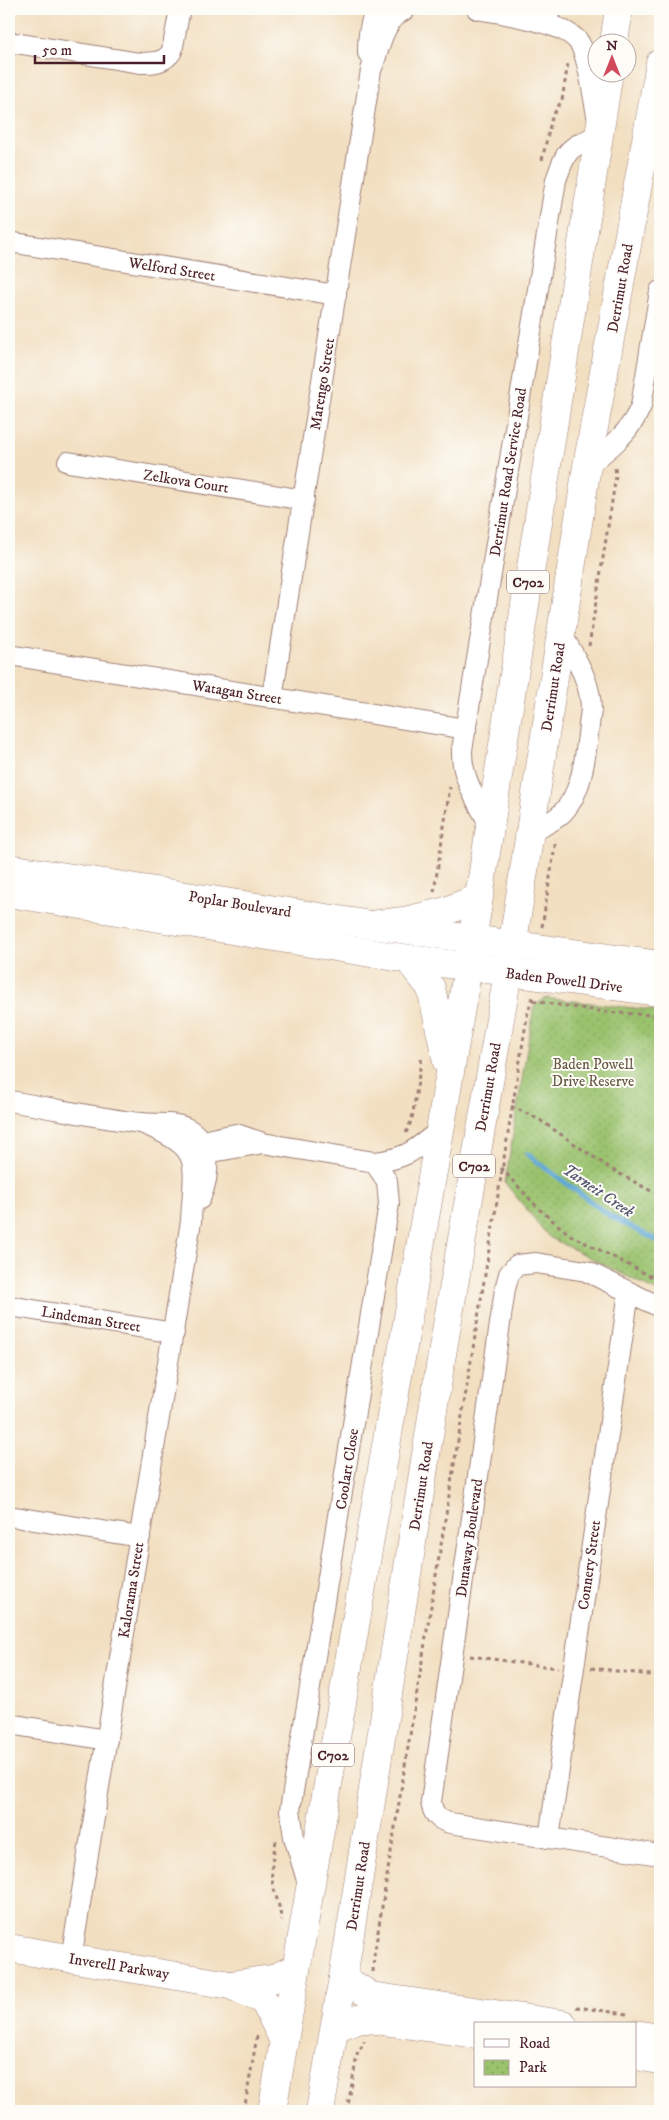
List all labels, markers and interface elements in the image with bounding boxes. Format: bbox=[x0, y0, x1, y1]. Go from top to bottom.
scale bar bbox=[35, 32, 164, 64]
north arrow bbox=[586, 32, 636, 82]
text: N bbox=[606, 37, 618, 55]
text: 50 m bbox=[42, 41, 72, 60]
street label: Derrimut Road bbox=[603, 242, 638, 334]
street label: Welford Street bbox=[126, 253, 217, 286]
street label: Marengo Street bbox=[306, 336, 339, 431]
street label: Derrimut Road Service Road bbox=[486, 386, 531, 558]
street label: Zelkova Court bbox=[142, 465, 230, 498]
road number: C702 bbox=[507, 570, 549, 594]
street label: Derrimut Road bbox=[537, 641, 570, 733]
street label: Watagan Street bbox=[190, 676, 283, 709]
street label: Poplar Boulevard bbox=[187, 887, 293, 922]
street label: Baden Powell Drive bbox=[504, 964, 624, 997]
street label: Derrimut Road bbox=[471, 1041, 506, 1133]
park label: Baden Powell Drive Reserve bbox=[552, 1055, 634, 1091]
road number: C702 bbox=[453, 1154, 495, 1178]
water label: Tarneit Creek bbox=[559, 1160, 638, 1222]
street label: Lindeman Street bbox=[40, 1302, 142, 1337]
street label: Coolart Close bbox=[332, 1427, 363, 1511]
street label: Derrimut Road bbox=[405, 1440, 438, 1532]
street label: Dunaway Boulevard bbox=[452, 1477, 487, 1599]
street label: Connery Street bbox=[574, 1519, 605, 1611]
street label: Kalorama Street bbox=[115, 1541, 148, 1639]
road number: C702 bbox=[312, 1744, 354, 1766]
street label: Derrimut Road bbox=[342, 1840, 375, 1932]
street label: Inverell Parkway bbox=[67, 1949, 172, 1984]
legend bbox=[474, 2022, 636, 2088]
text: Road bbox=[519, 2034, 551, 2053]
text: Park bbox=[519, 2058, 548, 2077]

